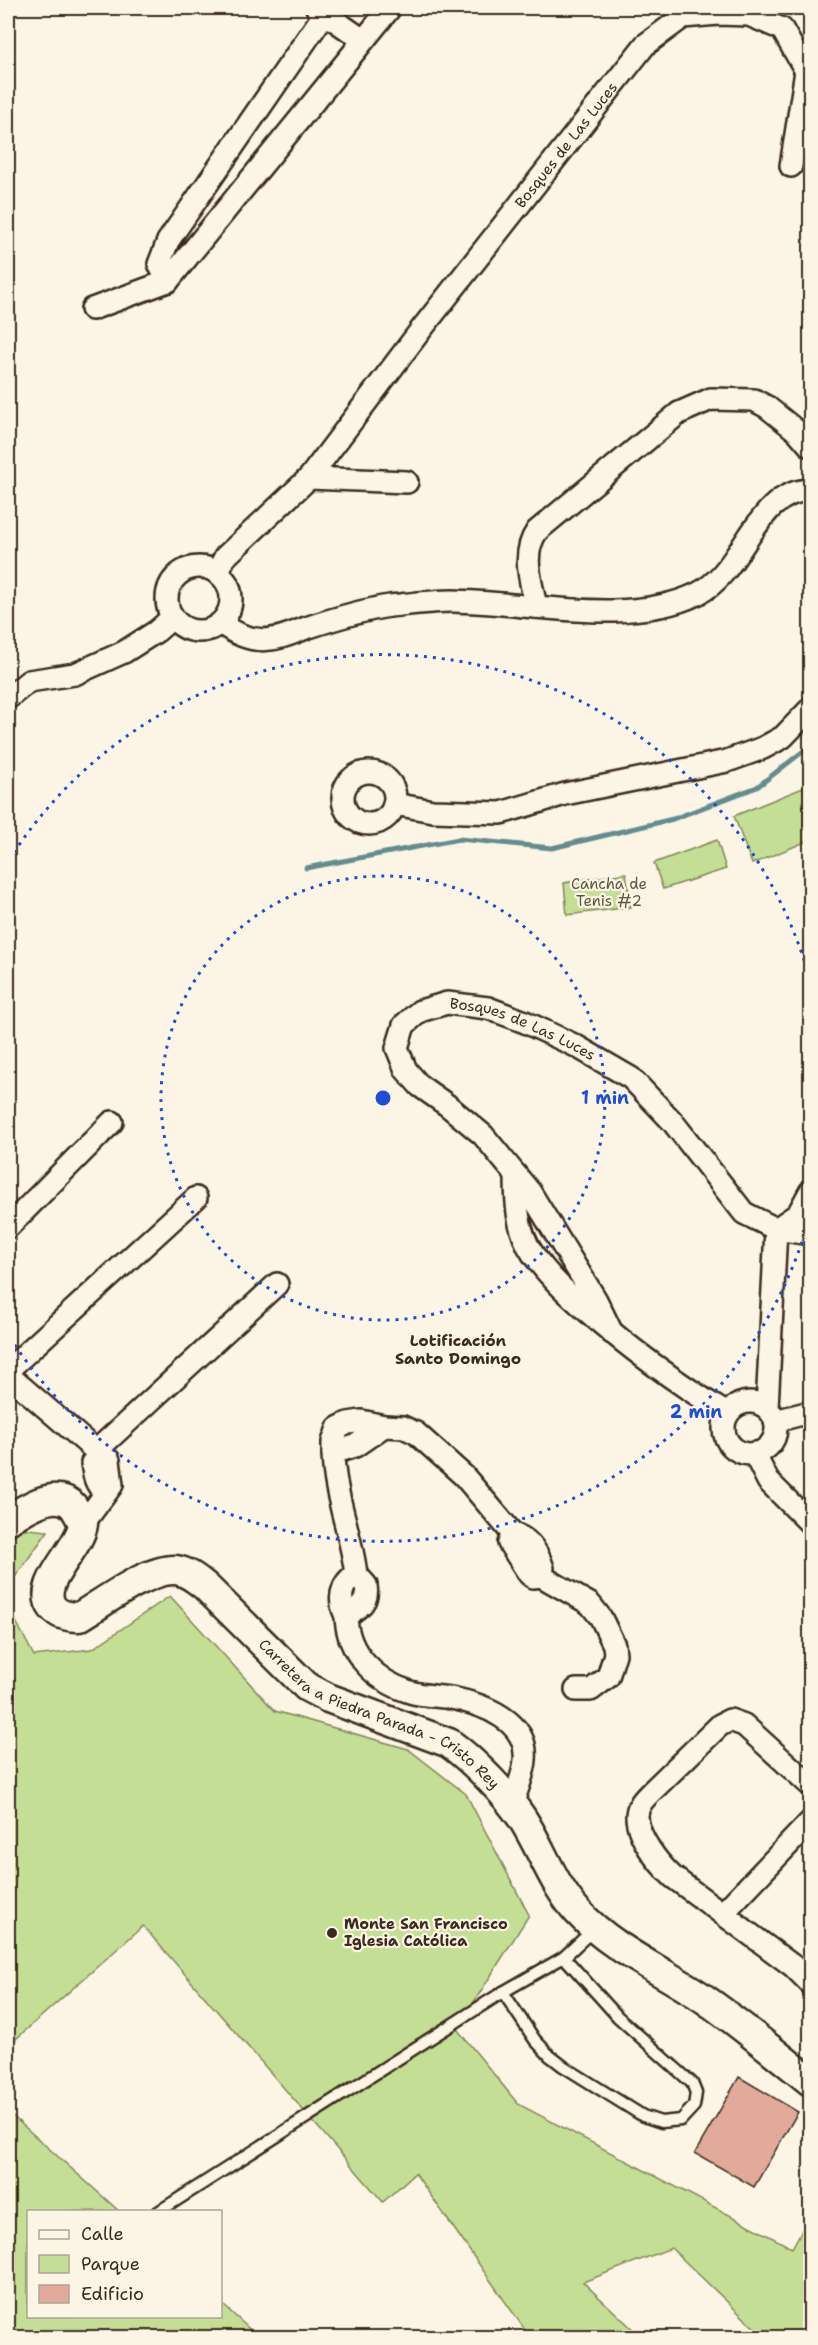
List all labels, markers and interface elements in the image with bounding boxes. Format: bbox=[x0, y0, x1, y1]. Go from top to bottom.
street label: Bosques de Las Luces bbox=[510, 78, 622, 212]
park label: Cancha de Tenis #2 bbox=[571, 874, 647, 911]
street label: Bosques de Las Luces bbox=[449, 993, 599, 1065]
text: 1 min bbox=[581, 1086, 629, 1110]
centre of rings bbox=[373, 1088, 393, 1108]
district label: Lotificación Santo Domingo bbox=[395, 1330, 521, 1369]
text: 2 min bbox=[670, 1400, 722, 1424]
street label: Carretera a Piedra Parada - Cristo Rey bbox=[254, 1635, 504, 1794]
place label: Monte San Francisco Iglesia Católica bbox=[344, 1914, 508, 1951]
marker: Monte San Francisco Iglesia Católica bbox=[325, 1926, 339, 1940]
legend bbox=[27, 2210, 222, 2318]
text: Calle bbox=[81, 2222, 124, 2246]
text: Parque bbox=[81, 2252, 140, 2276]
text: Edificio bbox=[81, 2282, 144, 2306]

